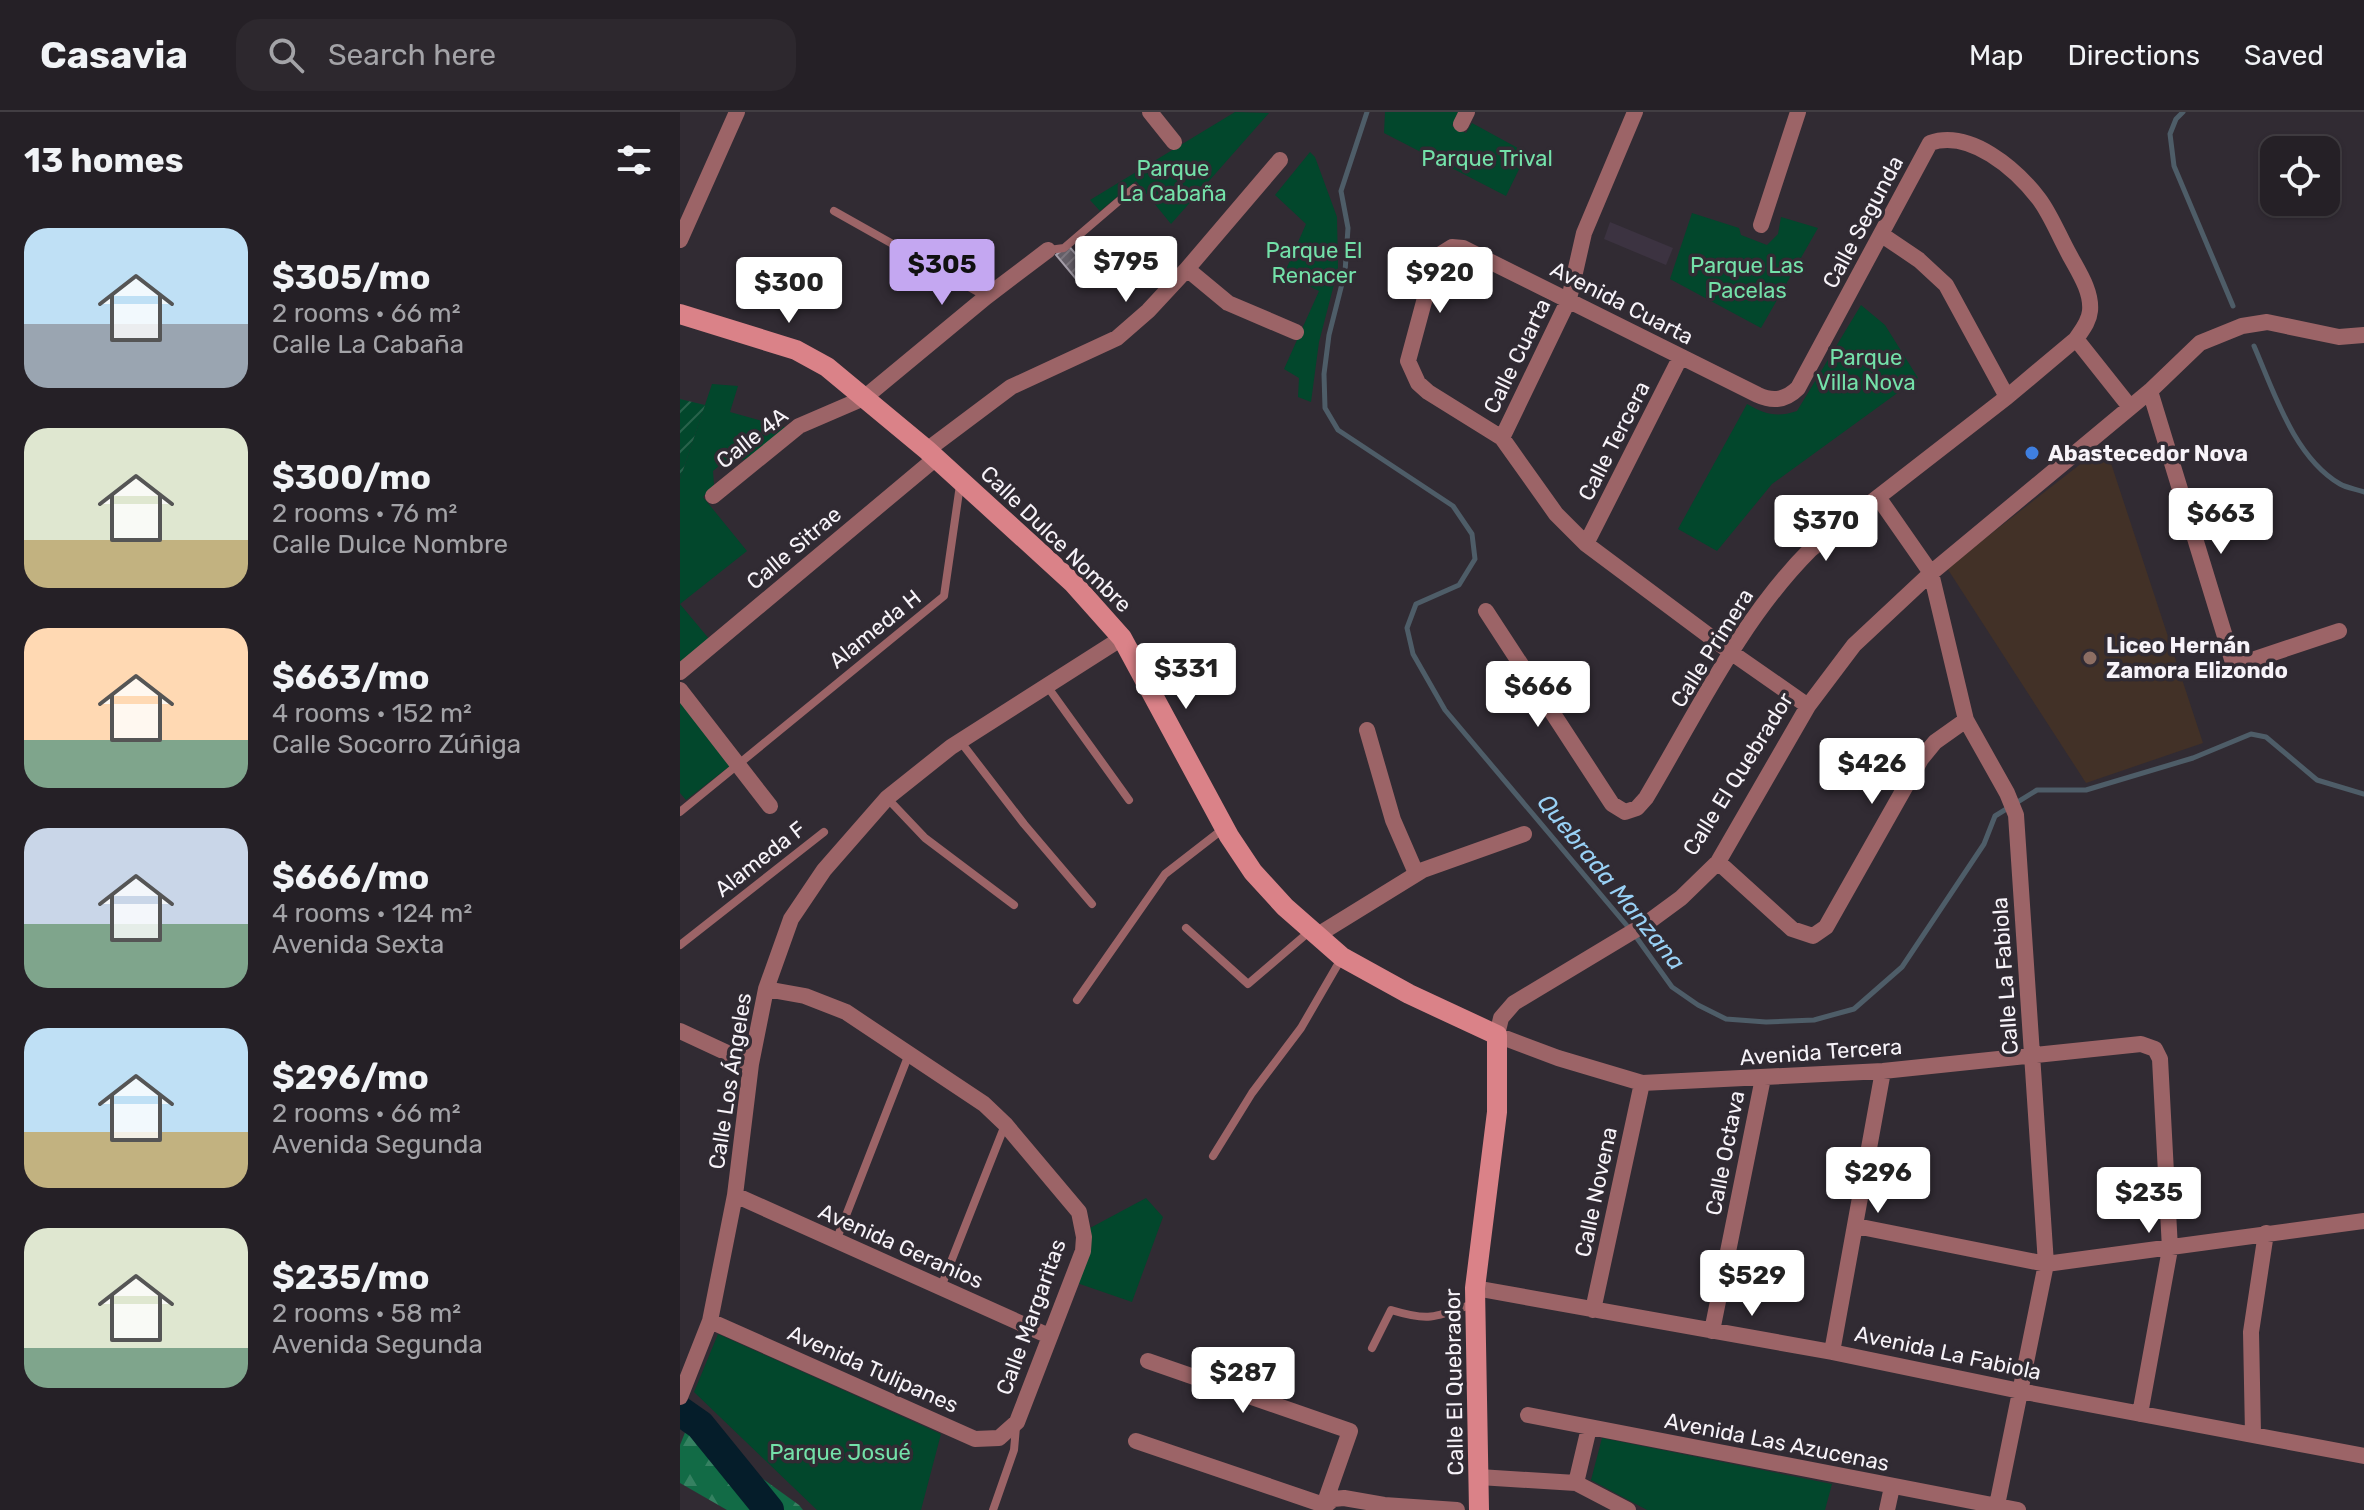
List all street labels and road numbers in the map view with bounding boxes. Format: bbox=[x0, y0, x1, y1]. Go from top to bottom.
street label: Calle Segunda bbox=[1817, 151, 1909, 293]
street label: Avenida Cuarta bbox=[1546, 255, 1698, 351]
street label: Calle Cuarta bbox=[1478, 294, 1556, 418]
street label: Calle Tercera bbox=[1572, 377, 1656, 505]
street label: Calle 4A bbox=[711, 401, 793, 474]
street label: Calle Dulce Nombre bbox=[975, 460, 1137, 618]
street label: Calle Sitrae bbox=[741, 501, 847, 595]
street label: Alameda H bbox=[824, 584, 926, 674]
street label: Calle Primera bbox=[1665, 584, 1759, 712]
street label: Calle El Quebrador bbox=[1677, 687, 1799, 861]
street label: Alameda F bbox=[709, 815, 811, 903]
street label: Calle La Fabiola bbox=[1986, 896, 2024, 1056]
street label: Calle Los Ángeles bbox=[703, 991, 757, 1171]
street label: Avenida Tercera bbox=[1739, 1033, 1903, 1071]
street label: Calle Octava bbox=[1700, 1088, 1750, 1218]
street label: Calle Novena bbox=[1569, 1124, 1623, 1260]
street label: Avenida Geranios bbox=[814, 1198, 988, 1294]
street label: Calle Margaritas bbox=[990, 1235, 1072, 1399]
street label: Calle El Quebrador bbox=[1439, 1288, 1469, 1476]
street label: Avenida Tulipanes bbox=[783, 1319, 963, 1419]
street label: Avenida La Fabiola bbox=[1852, 1320, 2044, 1386]
street label: Avenida Las Azucenas bbox=[1662, 1407, 1892, 1477]

